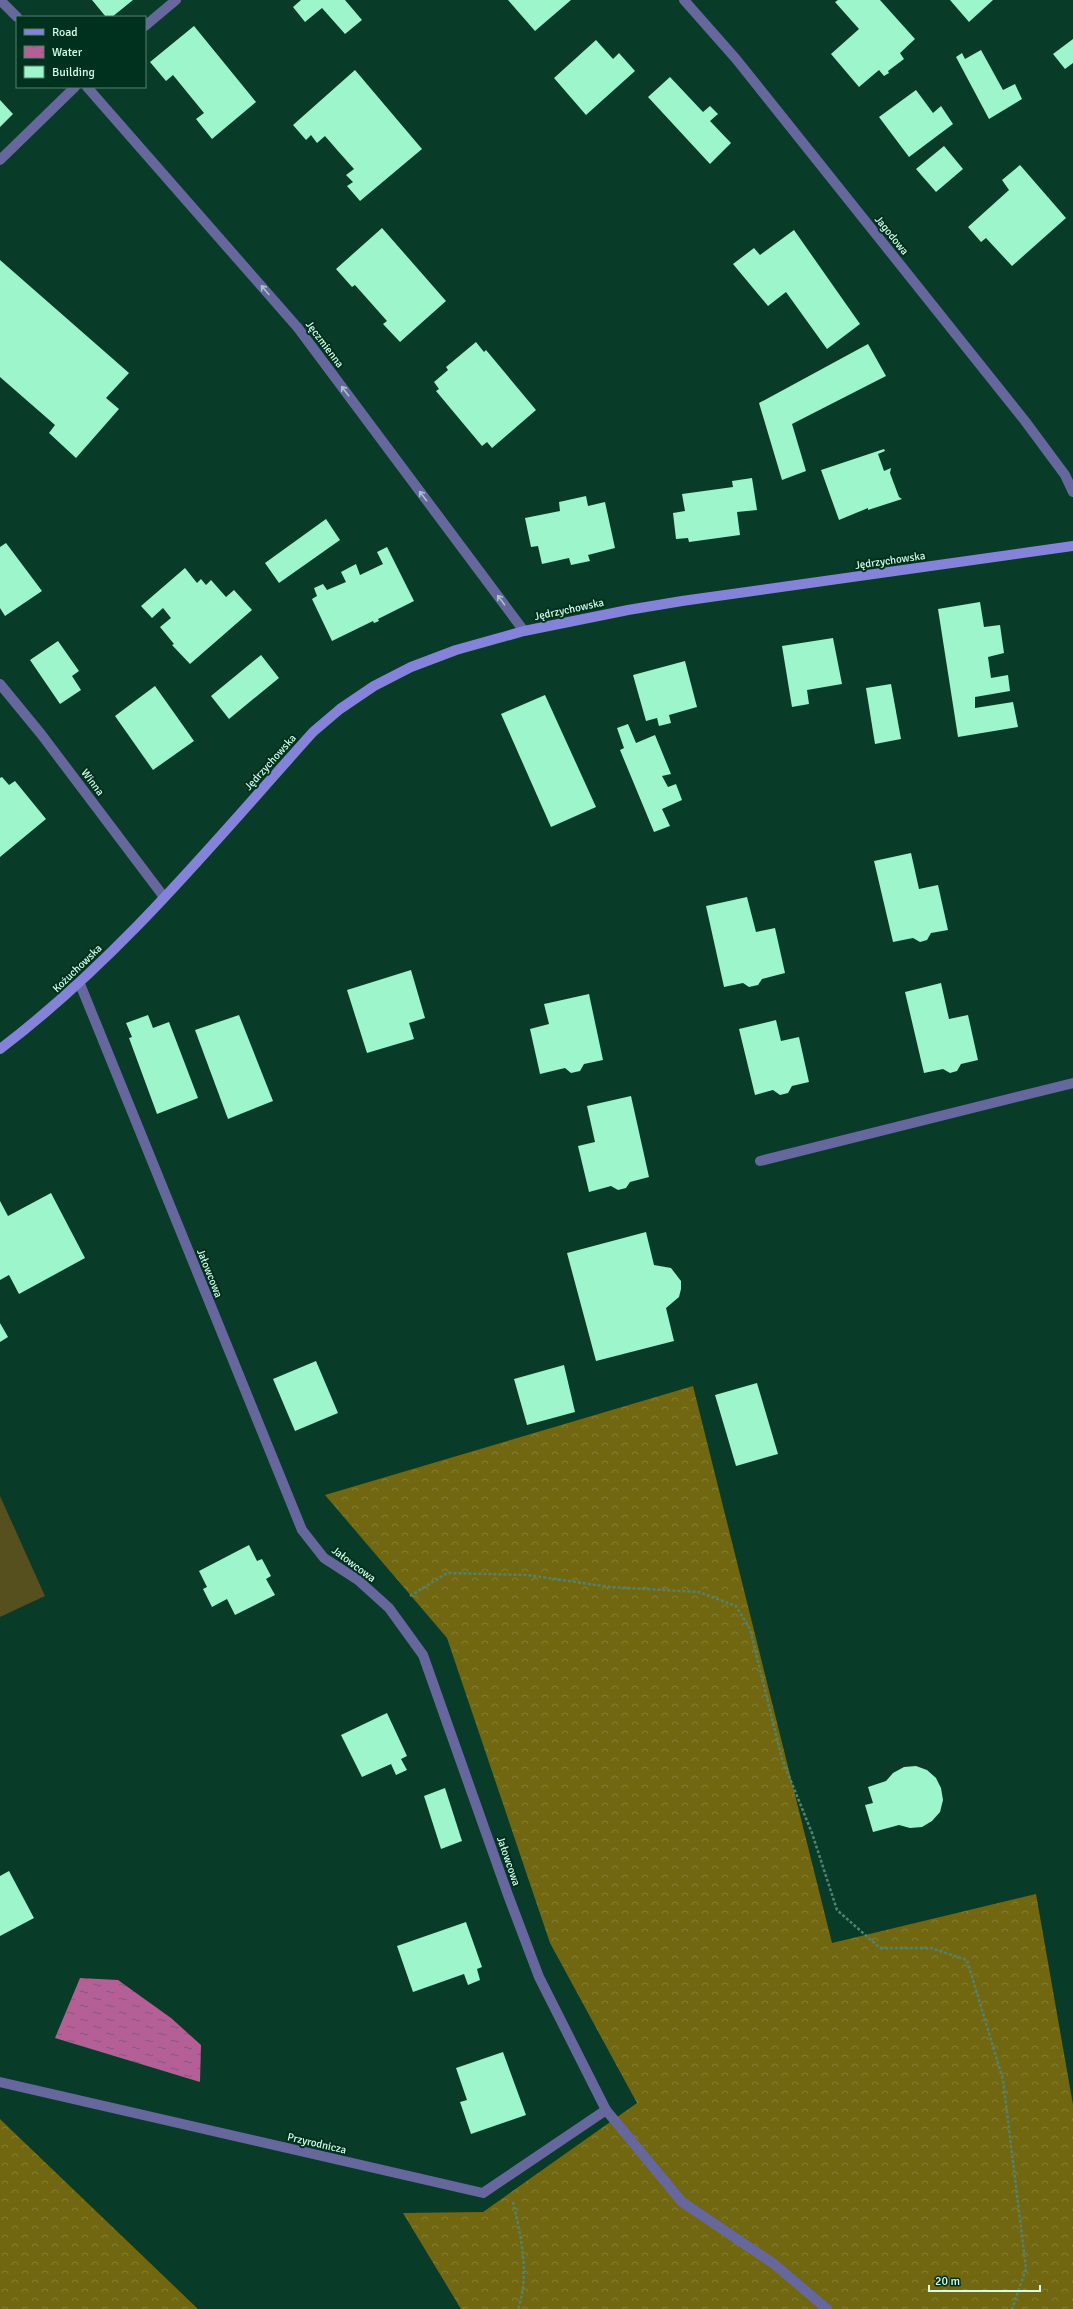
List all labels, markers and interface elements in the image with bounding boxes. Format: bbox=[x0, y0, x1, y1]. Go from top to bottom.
legend bbox=[16, 16, 146, 88]
text: Road bbox=[52, 25, 78, 40]
text: Water bbox=[52, 45, 83, 60]
text: Building bbox=[52, 65, 95, 80]
street label: Jagodowa bbox=[872, 213, 912, 258]
one-way arrow bbox=[260, 284, 269, 295]
street label: Jęczmienna bbox=[303, 318, 347, 371]
one-way arrow bbox=[341, 386, 350, 397]
one-way arrow bbox=[419, 490, 427, 501]
street label: Jędrzychowska bbox=[854, 549, 927, 572]
one-way arrow bbox=[497, 594, 505, 605]
street label: Jędrzychowska bbox=[533, 596, 606, 623]
street label: Jędrzychowska bbox=[242, 731, 299, 793]
street label: Winna bbox=[78, 766, 107, 798]
street label: Kożuchowska bbox=[50, 941, 105, 995]
street label: Jałowcowa bbox=[194, 1247, 225, 1300]
street label: Jałowcowa bbox=[329, 1544, 378, 1585]
street label: Jałowcowa bbox=[494, 1835, 523, 1888]
street label: Przyrodnicza bbox=[286, 2130, 348, 2157]
scale bar bbox=[929, 2267, 1040, 2293]
text: 20 m bbox=[935, 2274, 960, 2289]

